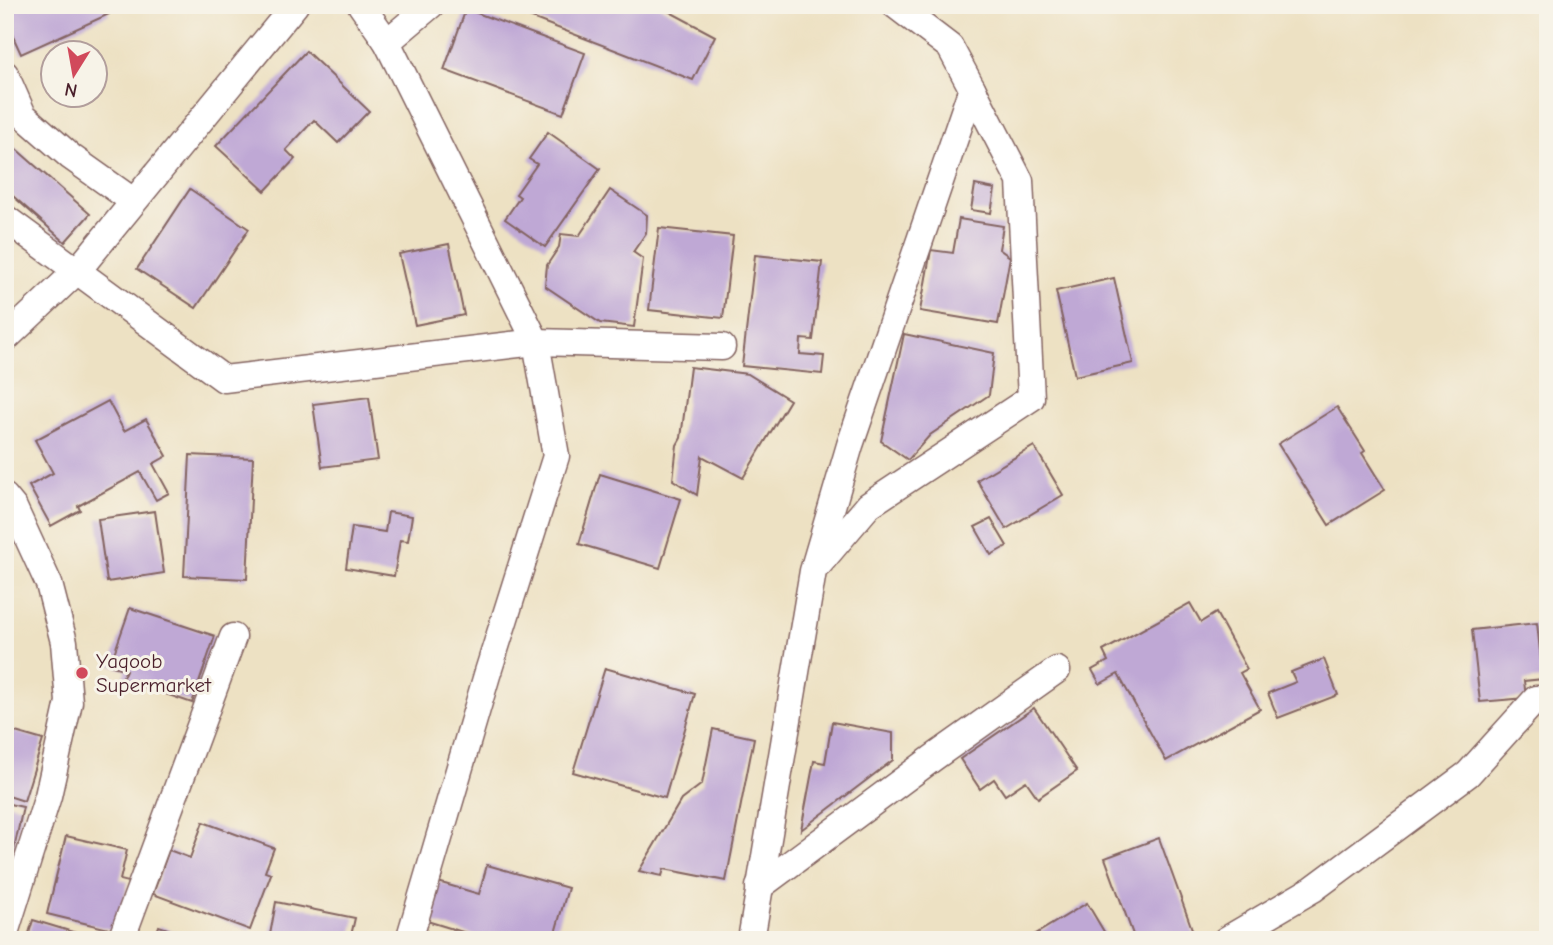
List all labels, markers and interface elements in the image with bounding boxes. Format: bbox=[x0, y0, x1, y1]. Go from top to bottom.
north arrow bbox=[38, 38, 108, 108]
text: N bbox=[63, 78, 79, 102]
place label: Yaqoob Supermarket bbox=[96, 649, 212, 697]
marker: Yaqoob Supermarket bbox=[74, 665, 90, 681]

